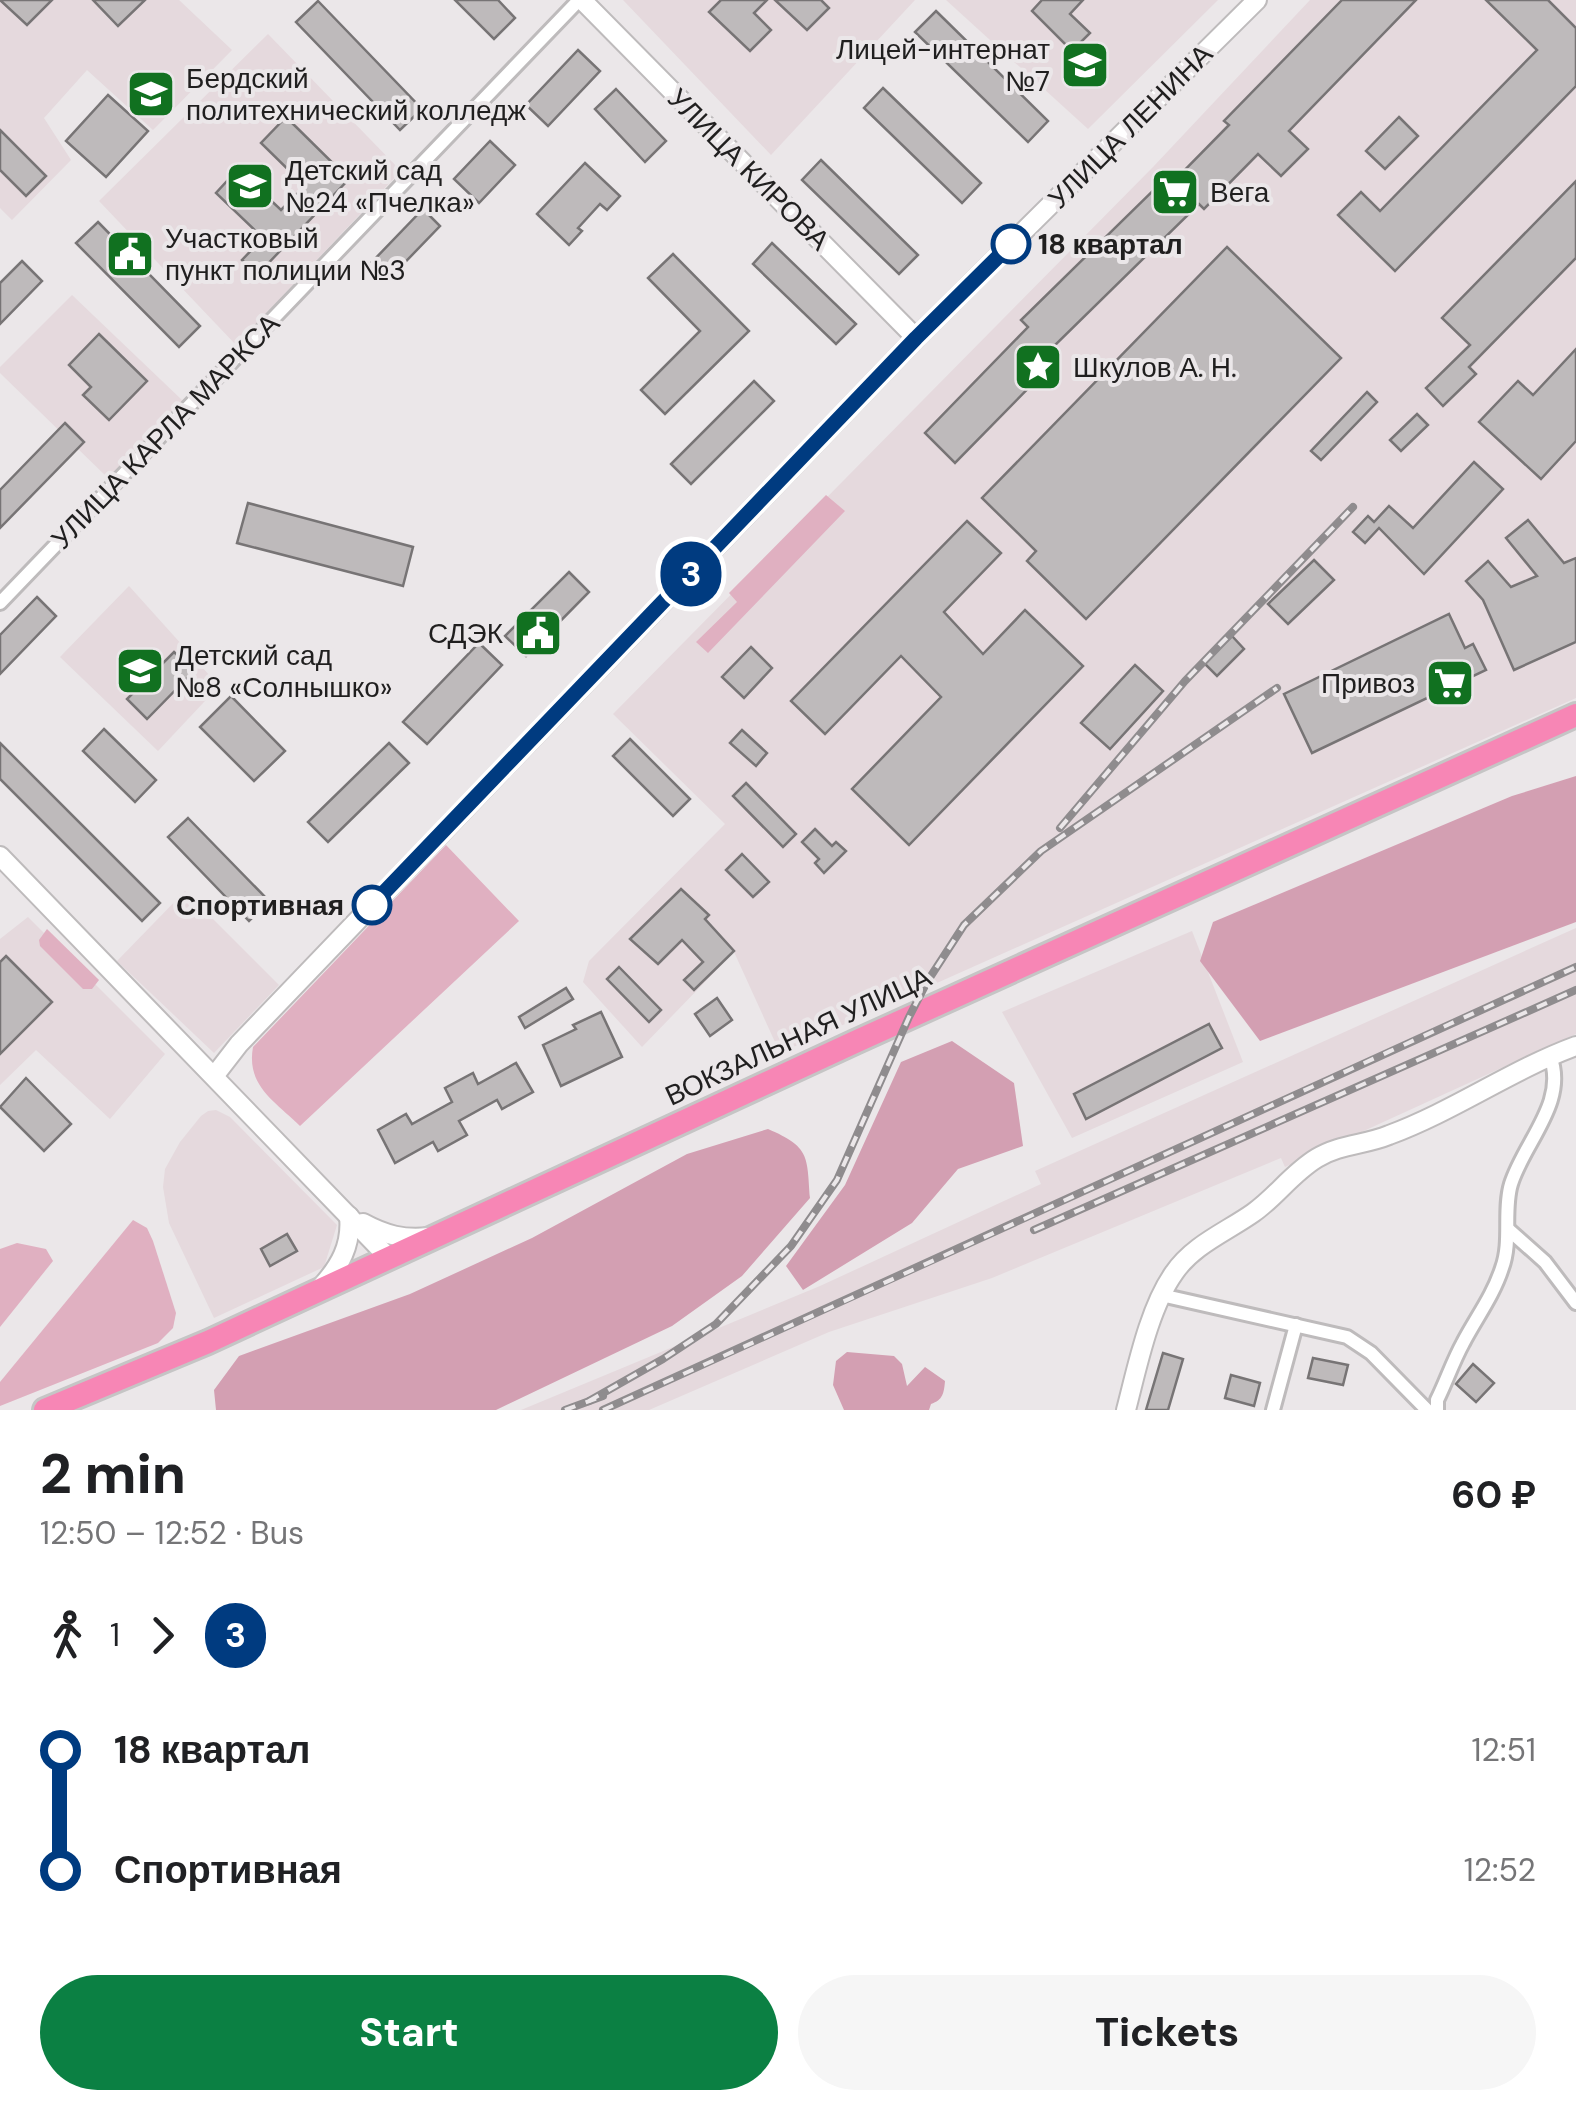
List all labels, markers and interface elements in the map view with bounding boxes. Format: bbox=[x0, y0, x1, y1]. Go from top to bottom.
place label: Лицей-интернат №7 bbox=[836, 31, 1050, 100]
street label: УЛИЦА ЛЕНИНА bbox=[1040, 36, 1221, 217]
school or university icon: Лицей-интернат №7 bbox=[1059, 39, 1111, 91]
place label: Бердский политехнический колледж bbox=[186, 60, 526, 129]
school or university icon: Бердский политехнический колледж bbox=[125, 68, 177, 120]
street label: УЛИЦА КИРОВА bbox=[660, 80, 838, 259]
place label: Детский сад №24 «Пчелка» bbox=[285, 152, 475, 221]
school or university icon: Детский сад №24 «Пчелка» bbox=[224, 160, 276, 212]
supermarket icon: Вега bbox=[1149, 166, 1201, 218]
place label: Вега bbox=[1210, 174, 1270, 211]
place label: Участковый пункт полиции №3 bbox=[165, 220, 406, 289]
marker: 18 квартал bbox=[992, 225, 1030, 263]
place label: 18 квартал bbox=[1038, 226, 1183, 263]
public building icon: Участковый пункт полиции №3 bbox=[104, 228, 156, 280]
street label: УЛИЦА КАРЛА МАРКСА bbox=[43, 305, 288, 557]
place icon: Шкулов А. Н. bbox=[1012, 341, 1064, 393]
place label: Шкулов А. Н. bbox=[1073, 349, 1237, 386]
line badge: 3 bbox=[658, 542, 724, 606]
text: 3 bbox=[680, 551, 702, 597]
public building icon: СДЭК bbox=[512, 607, 564, 659]
place label: СДЭК bbox=[428, 615, 504, 652]
place label: Детский сад №8 «Солнышко» bbox=[175, 637, 393, 706]
school or university icon: Детский сад №8 «Солнышко» bbox=[114, 645, 166, 697]
supermarket icon: Привоз bbox=[1424, 657, 1476, 709]
place label: Привоз bbox=[1321, 665, 1415, 702]
marker: Спортивная bbox=[353, 886, 391, 924]
place label: Спортивная bbox=[176, 887, 344, 924]
street label: ВОКЗАЛЬНАЯ УЛИЦА bbox=[659, 958, 938, 1114]
text: 2 min bbox=[40, 1438, 186, 1510]
text: 60 ₽ bbox=[1451, 1470, 1536, 1520]
text: 12:50 – 12:52 · Bus bbox=[40, 1512, 304, 1554]
icon: walk bbox=[40, 1608, 95, 1663]
icon: forward bbox=[135, 1608, 190, 1663]
text: 3 bbox=[225, 1612, 246, 1658]
text: 1 bbox=[110, 1614, 120, 1656]
text: 18 квартал bbox=[114, 1725, 310, 1775]
text: 12:51 bbox=[1472, 1729, 1536, 1771]
text: Спортивная bbox=[114, 1845, 342, 1895]
text: 12:52 bbox=[1464, 1849, 1536, 1891]
button: Start bbox=[40, 1975, 778, 2090]
button: Tickets bbox=[798, 1975, 1536, 2090]

